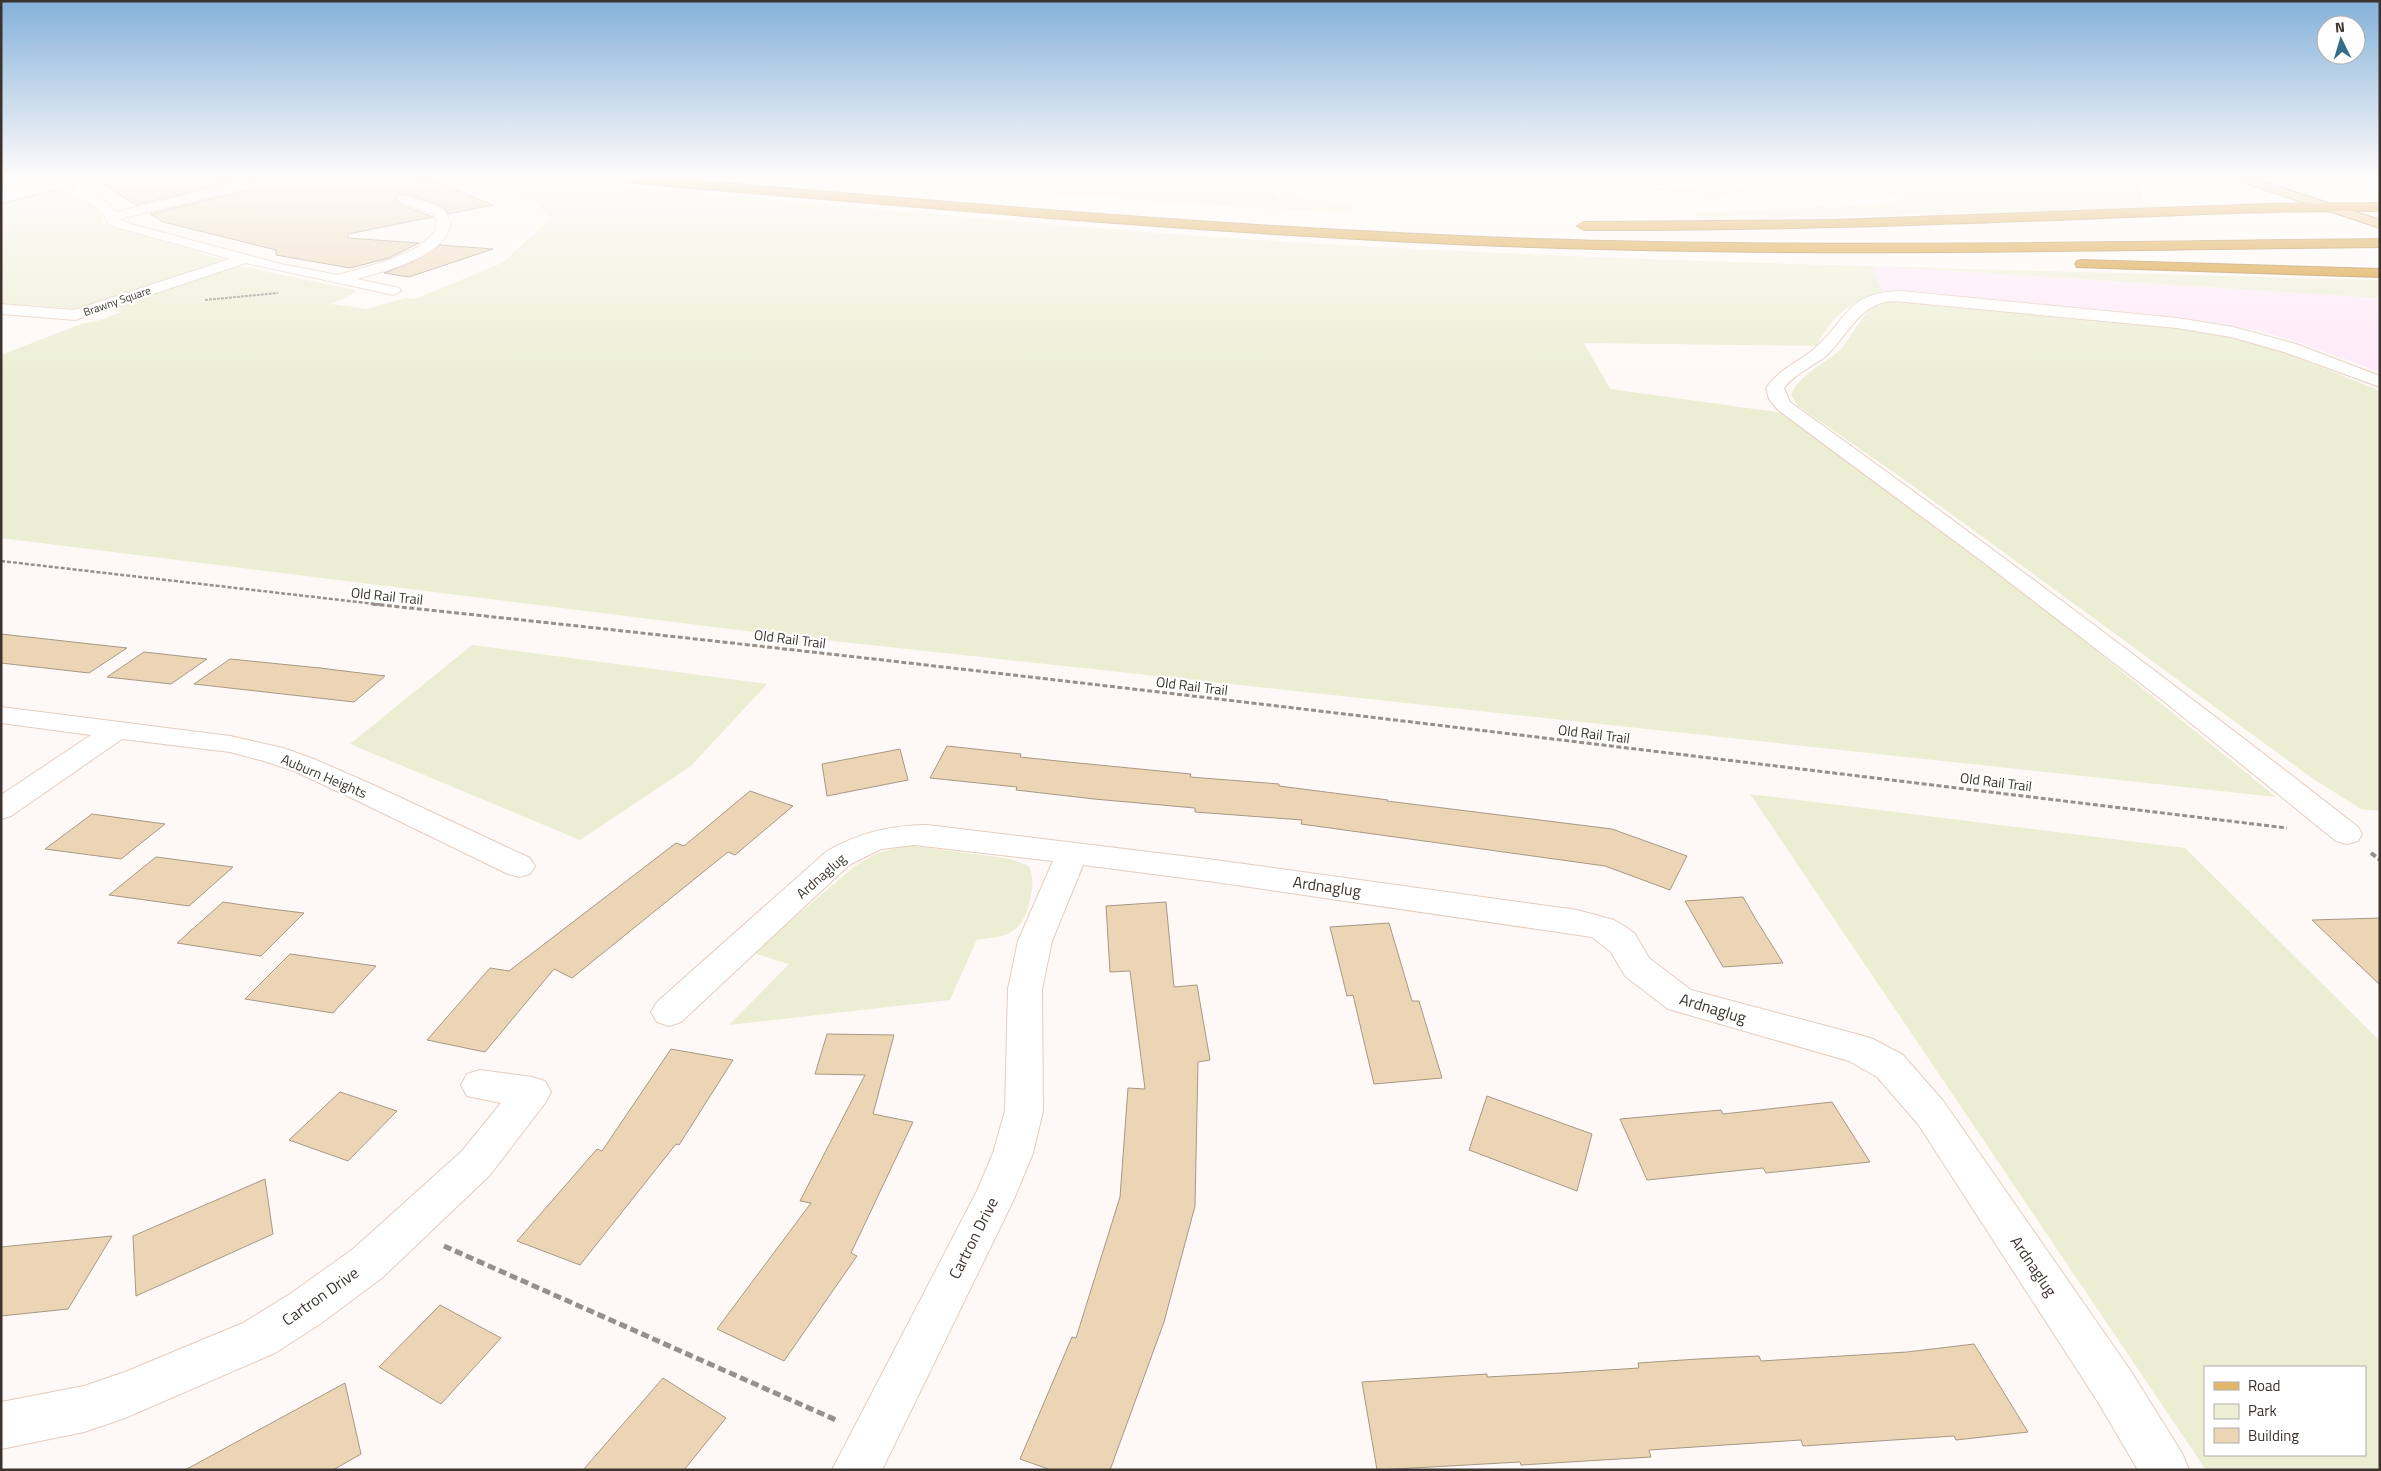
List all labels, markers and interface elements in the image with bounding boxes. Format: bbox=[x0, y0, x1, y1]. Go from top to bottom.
north arrow bbox=[2316, 15, 2366, 65]
text: N bbox=[2334, 16, 2346, 37]
street label: Brawny Square bbox=[81, 282, 153, 320]
street label: Old Rail Trail bbox=[350, 581, 424, 610]
street label: Old Rail Trail bbox=[753, 624, 827, 653]
street label: Old Rail Trail bbox=[1155, 671, 1229, 700]
street label: Old Rail Trail bbox=[1557, 719, 1631, 748]
street label: Auburn Heights bbox=[278, 748, 370, 803]
street label: Old Rail Trail bbox=[1959, 767, 2033, 796]
street label: Ardnaglug bbox=[791, 848, 850, 903]
street label: Ardnaglug bbox=[1291, 869, 1363, 903]
street label: Ardnaglug bbox=[1677, 986, 1749, 1030]
street label: Cartron Drive bbox=[942, 1193, 1004, 1283]
street label: Ardnaglug bbox=[2005, 1231, 2063, 1301]
street label: Cartron Drive bbox=[277, 1261, 363, 1331]
legend bbox=[2204, 1366, 2366, 1456]
text: Road bbox=[2248, 1374, 2280, 1397]
text: Park bbox=[2248, 1399, 2277, 1422]
text: Building bbox=[2248, 1424, 2299, 1447]

